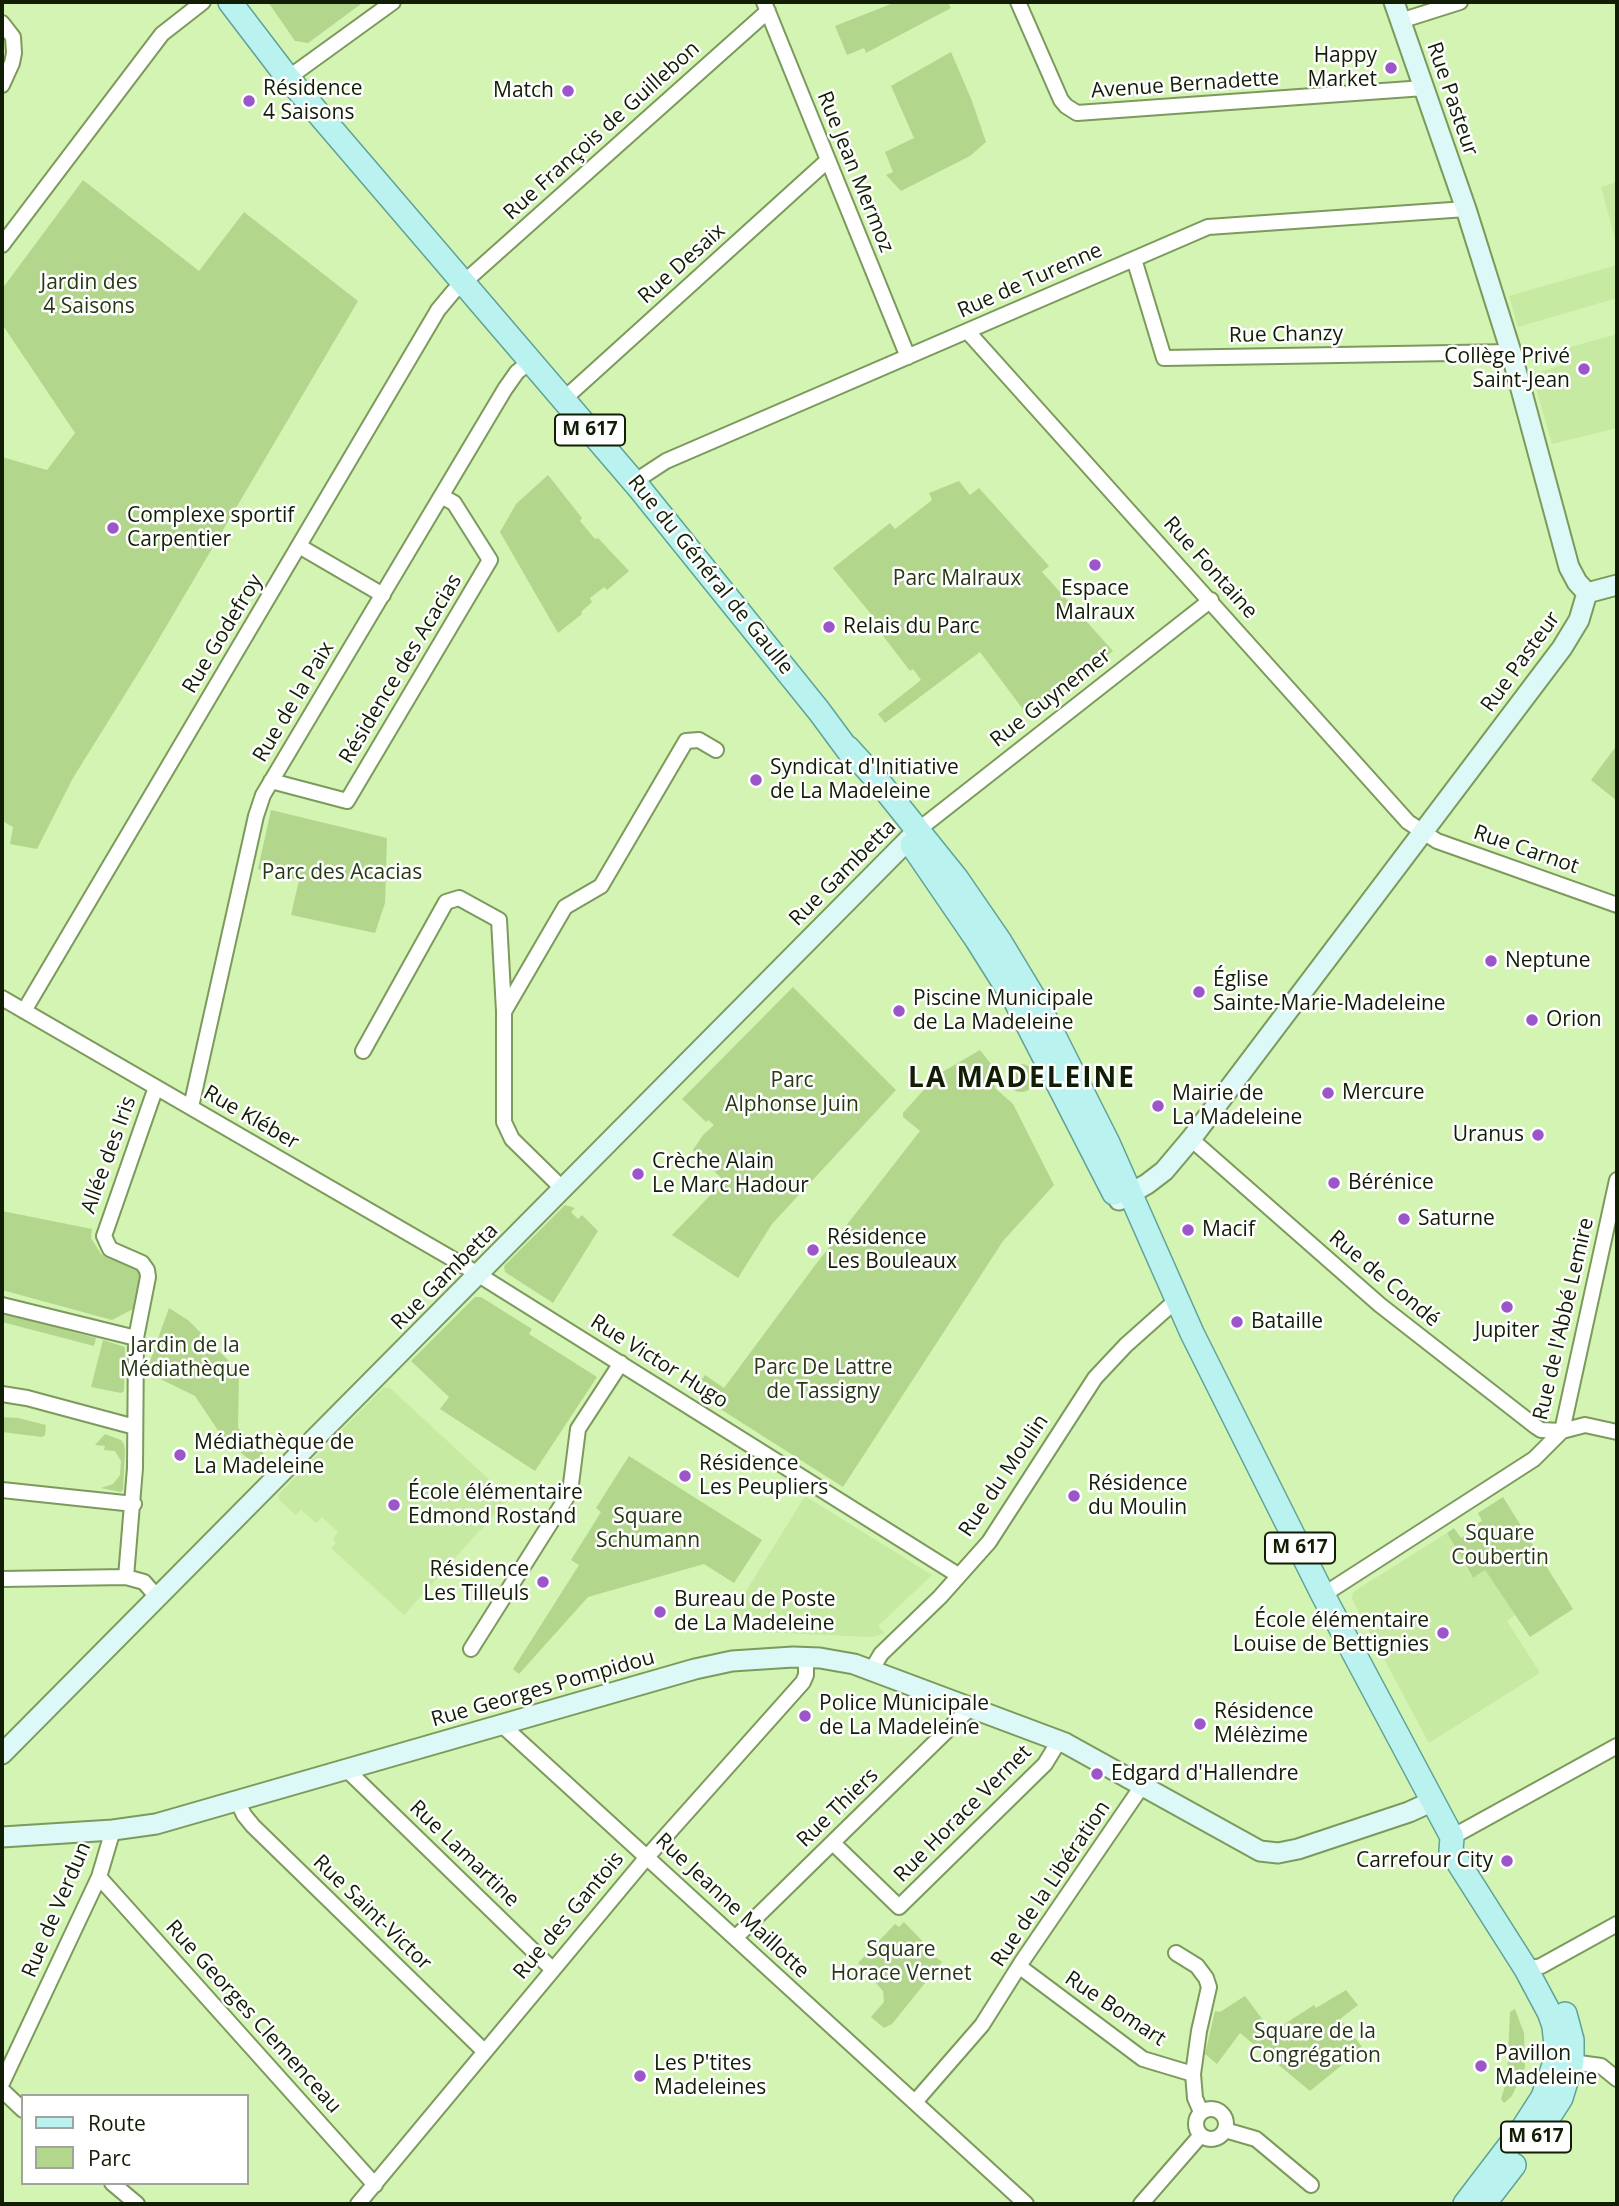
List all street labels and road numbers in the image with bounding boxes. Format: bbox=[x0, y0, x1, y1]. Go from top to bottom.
street label: Rue François de Guillebon bbox=[499, 36, 705, 226]
street label: Rue Pasteur bbox=[1421, 39, 1483, 159]
street label: Avenue Bernadette bbox=[1090, 66, 1280, 104]
street label: Rue Jean Mermoz bbox=[811, 88, 899, 256]
street label: Rue Desaix bbox=[633, 218, 731, 310]
street label: Rue de Turenne bbox=[954, 238, 1106, 324]
street label: Rue Chanzy bbox=[1229, 321, 1343, 349]
road number: M 617 bbox=[555, 414, 625, 446]
street label: Rue du Général de Gaulle bbox=[622, 470, 798, 680]
street label: Rue Fontaine bbox=[1158, 512, 1262, 624]
street label: Résidence des Acacias bbox=[334, 569, 468, 769]
street label: Rue Godefroy bbox=[178, 570, 268, 698]
street label: Rue Pasteur bbox=[1476, 607, 1566, 717]
street label: Rue de la Paix bbox=[248, 637, 340, 767]
street label: Rue Guynemer bbox=[986, 643, 1116, 753]
street label: Rue Gambetta bbox=[784, 814, 902, 932]
street label: Rue Carnot bbox=[1470, 820, 1582, 880]
street label: Rue Kléber bbox=[199, 1081, 303, 1155]
street label: Allée des Iris bbox=[76, 1093, 142, 1217]
street label: Rue de l'Abbé Lemire bbox=[1528, 1215, 1600, 1423]
street label: Rue Gambetta bbox=[386, 1218, 504, 1336]
street label: Rue de Condé bbox=[1324, 1225, 1444, 1333]
street label: Rue Victor Hugo bbox=[586, 1310, 732, 1414]
street label: Rue du Moulin bbox=[954, 1410, 1054, 1542]
road number: M 617 bbox=[1265, 1532, 1335, 1564]
street label: Rue Georges Pompidou bbox=[428, 1645, 658, 1733]
street label: Rue Horace Vernet bbox=[889, 1740, 1037, 1888]
street label: Rue Thiers bbox=[792, 1763, 884, 1853]
street label: Rue Lamartine bbox=[404, 1795, 524, 1913]
street label: Rue de la Libération bbox=[986, 1796, 1116, 1972]
street label: Rue Jeanne Maillotte bbox=[650, 1828, 814, 1984]
street label: Rue de Verdun bbox=[17, 1838, 97, 1982]
street label: Rue des Gantois bbox=[508, 1847, 630, 1985]
street label: Rue Saint-Victor bbox=[307, 1850, 437, 1976]
street label: Rue Georges Clemenceau bbox=[160, 1915, 346, 2119]
street label: Rue Bomart bbox=[1060, 1966, 1170, 2052]
road number: M 617 bbox=[1501, 2122, 1571, 2152]

